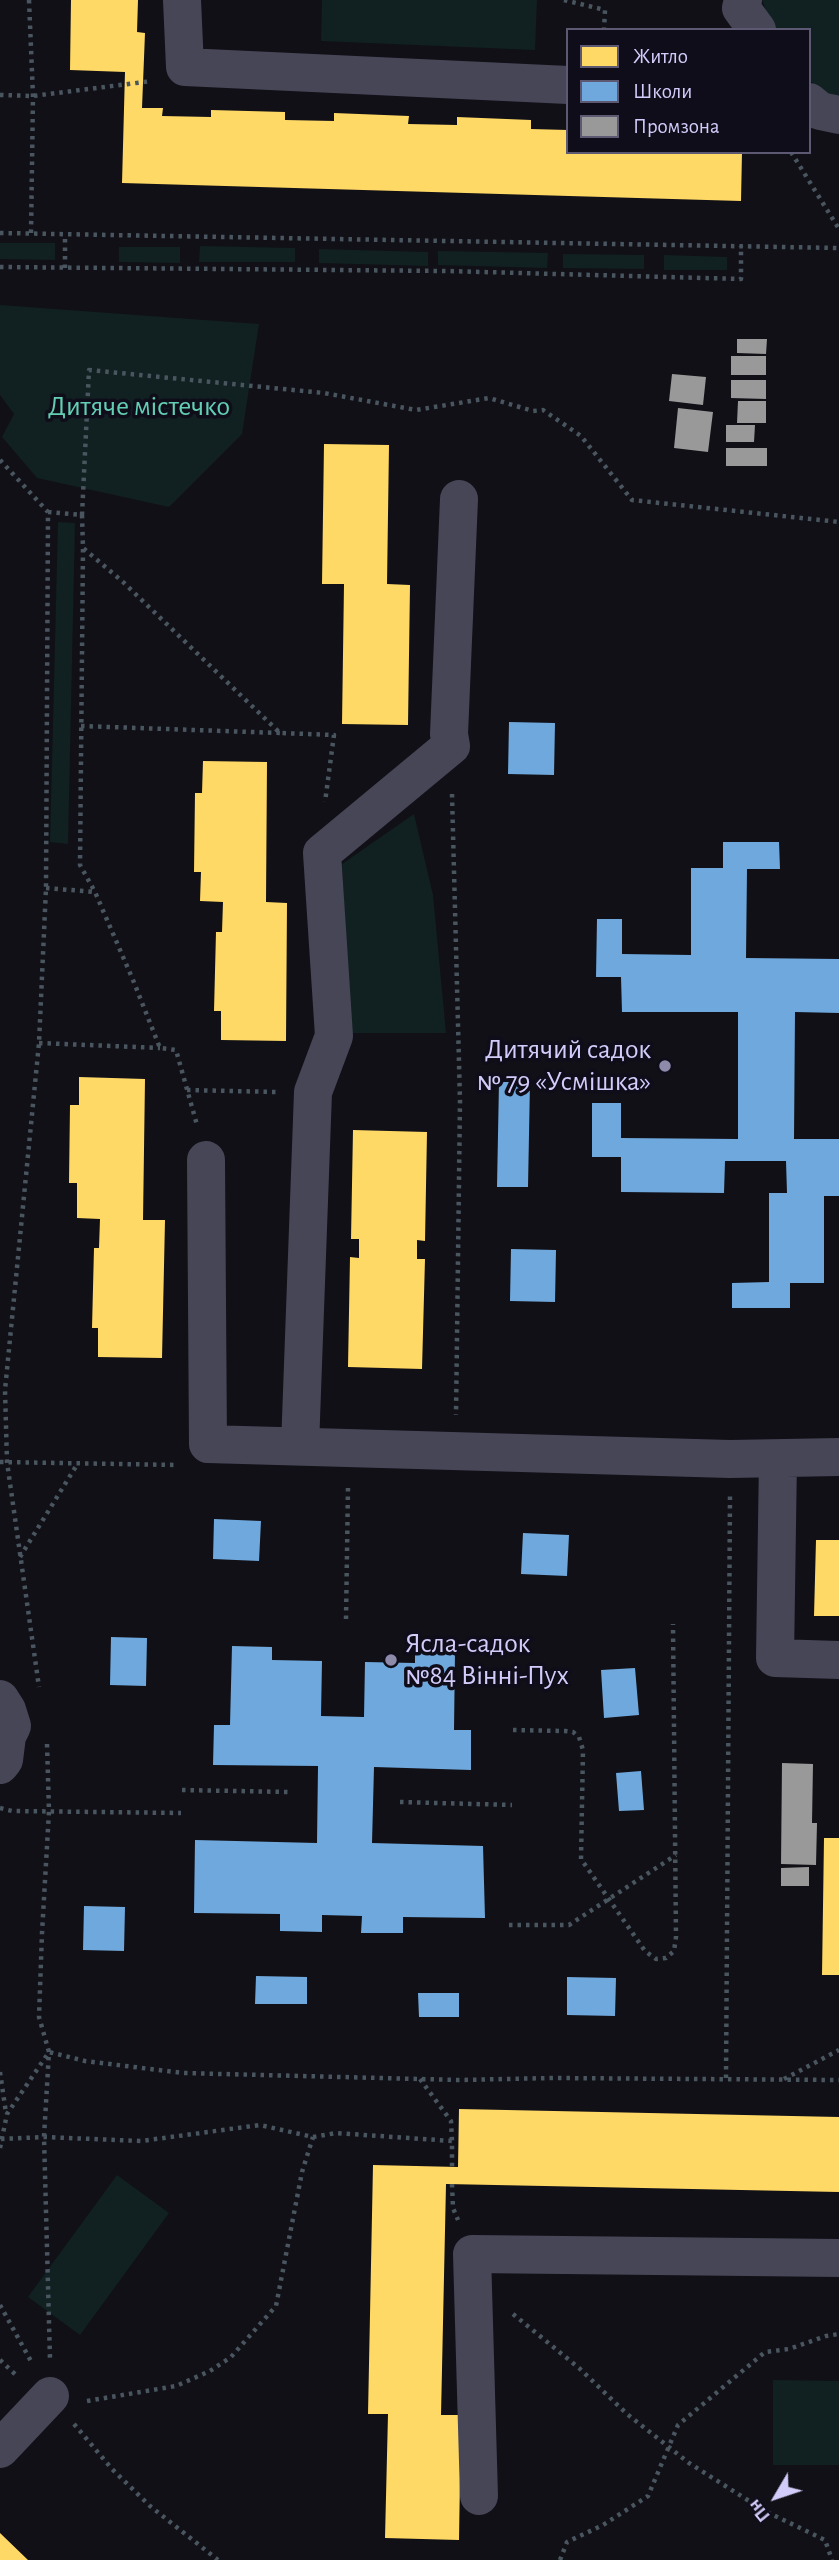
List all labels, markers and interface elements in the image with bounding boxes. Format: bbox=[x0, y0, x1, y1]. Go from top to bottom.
legend bbox=[566, 28, 811, 154]
text: Житло bbox=[633, 46, 688, 67]
text: Школи bbox=[633, 81, 692, 102]
text: Промзона bbox=[633, 116, 720, 137]
park label: Дитяче містечко bbox=[48, 390, 230, 424]
place label: Дитячий садок № 79 «Усмішка» bbox=[477, 1033, 651, 1099]
marker: Дитячий садок № 79 «Усмішка» bbox=[657, 1058, 673, 1074]
place label: Ясла-садок №84 Вінні-Пух bbox=[405, 1627, 569, 1693]
marker: Ясла-садок №84 Вінні-Пух bbox=[383, 1652, 399, 1668]
north arrow bbox=[741, 2462, 811, 2532]
text: Пн bbox=[745, 2496, 774, 2526]

